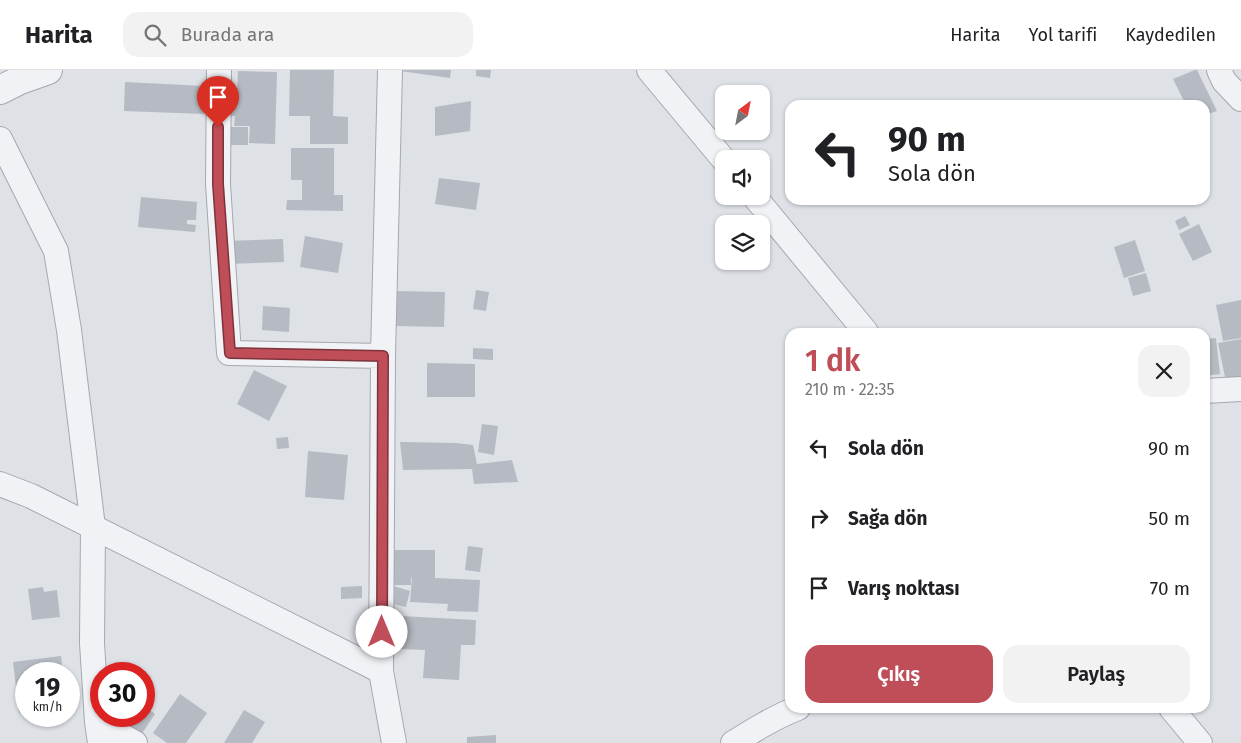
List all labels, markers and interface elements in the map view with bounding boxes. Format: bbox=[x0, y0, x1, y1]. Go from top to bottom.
search box bbox=[123, 12, 473, 57]
text: Harita bbox=[25, 21, 93, 49]
icon: search bbox=[141, 21, 169, 49]
text: Burada ara bbox=[181, 23, 274, 46]
text: Harita bbox=[950, 24, 1001, 46]
text: Yol tarifi bbox=[1029, 24, 1097, 46]
text: Kaydedilen bbox=[1125, 24, 1216, 46]
pin bbox=[197, 76, 239, 127]
icon: arrive bbox=[204, 83, 232, 111]
north arrow bbox=[715, 85, 770, 140]
map controls bbox=[715, 85, 770, 270]
text: 90 m bbox=[888, 118, 966, 160]
icon: left bbox=[805, 120, 870, 185]
button: sound bbox=[715, 150, 770, 205]
text: Sola dön bbox=[888, 160, 976, 187]
button: layers bbox=[715, 215, 770, 270]
text: 1 dk bbox=[805, 343, 860, 379]
button: close bbox=[1138, 345, 1190, 397]
text: 210 m · 22:35 bbox=[805, 380, 894, 399]
icon: left bbox=[805, 434, 833, 462]
text: Sola dön bbox=[848, 437, 924, 460]
text: 90 m bbox=[1148, 437, 1190, 460]
icon: right bbox=[805, 504, 833, 532]
text: Sağa dön bbox=[848, 507, 928, 530]
text: 50 m bbox=[1149, 507, 1190, 530]
icon: arrive bbox=[805, 574, 833, 602]
text: Varış noktası bbox=[848, 577, 960, 600]
text: 70 m bbox=[1150, 577, 1190, 600]
position arrow bbox=[355, 605, 407, 657]
button: Çıkış bbox=[805, 645, 993, 703]
button: Paylaş bbox=[1003, 645, 1190, 703]
speed limit sign: 30 bbox=[90, 662, 155, 727]
text: 19 bbox=[35, 673, 60, 703]
text: km/h bbox=[33, 700, 62, 714]

